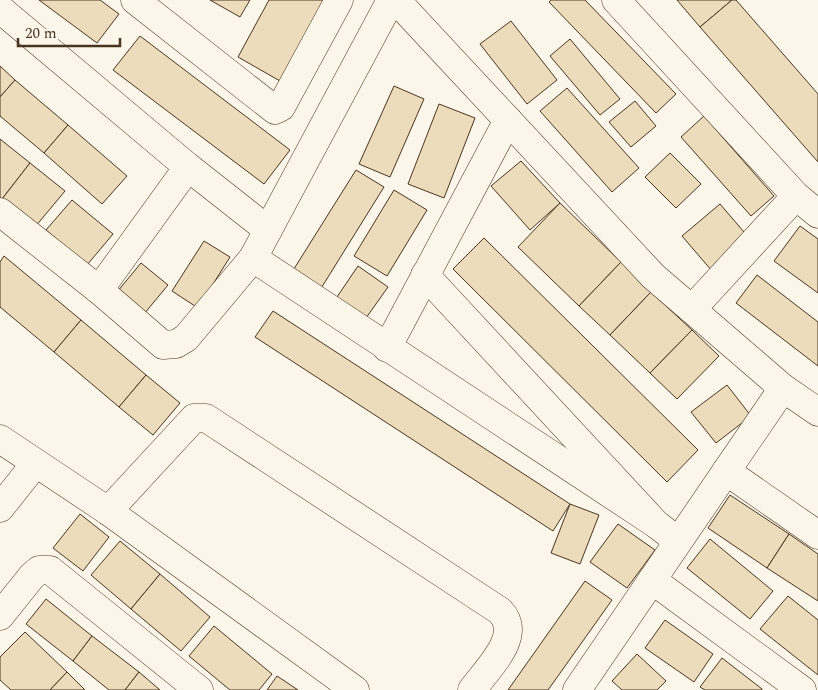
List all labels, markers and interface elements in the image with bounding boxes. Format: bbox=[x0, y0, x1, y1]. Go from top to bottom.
scale bar bbox=[18, 15, 120, 47]
text: 20 m bbox=[25, 22, 57, 45]

